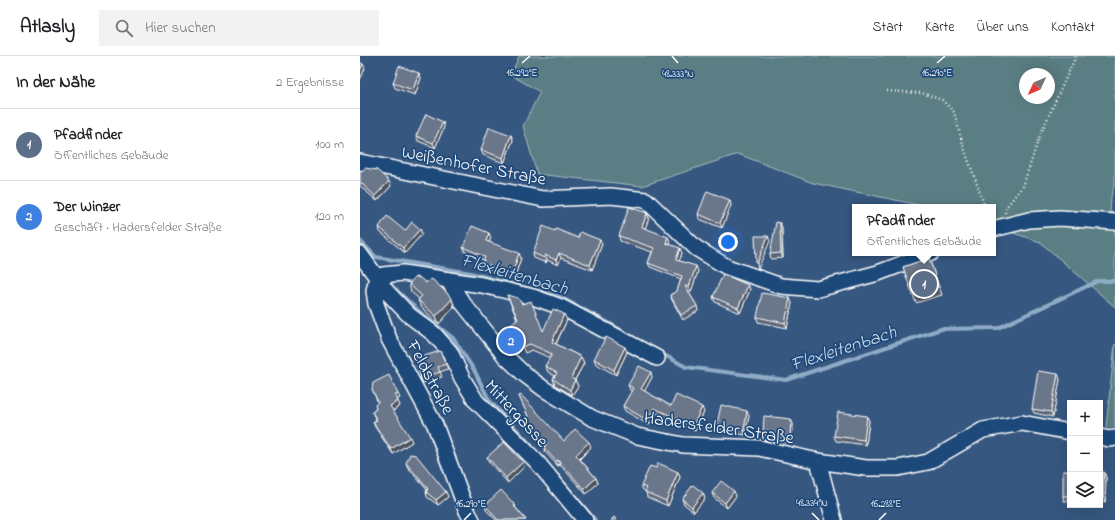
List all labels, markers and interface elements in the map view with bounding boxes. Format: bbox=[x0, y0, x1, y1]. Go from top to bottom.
search box bbox=[99, 10, 379, 46]
text: Atlasly bbox=[20, 14, 75, 41]
icon: search bbox=[113, 17, 135, 39]
text: Hier suchen bbox=[145, 17, 216, 39]
text: Start bbox=[873, 17, 903, 38]
text: Karte bbox=[925, 17, 955, 38]
text: Über uns bbox=[977, 17, 1029, 38]
text: Kontakt bbox=[1051, 17, 1095, 38]
text: 16.292°E bbox=[506, 66, 538, 81]
text: 16.290°E bbox=[922, 66, 952, 81]
text: 48.333°N bbox=[662, 67, 694, 82]
north arrow bbox=[1019, 68, 1055, 104]
text: In der Nähe bbox=[16, 70, 95, 95]
text: 2 Ergebnisse bbox=[276, 73, 344, 92]
text: Pfadfinder bbox=[54, 124, 122, 146]
text: 1 bbox=[27, 135, 31, 154]
text: 100 m bbox=[315, 135, 344, 154]
street label: Weißenhofer Straße bbox=[399, 140, 549, 194]
text: Öffentliches Gebäude bbox=[54, 146, 169, 165]
text: Der Winzer bbox=[54, 196, 120, 218]
popup bbox=[852, 204, 996, 256]
text: 2 bbox=[26, 207, 32, 226]
text: 120 m bbox=[314, 207, 344, 226]
text: Pfadfinder bbox=[867, 210, 935, 232]
text: Geschäft · Hadersfelder Straße bbox=[54, 218, 221, 237]
your location bbox=[718, 232, 738, 252]
text: Öffentliches Gebäude bbox=[867, 232, 981, 251]
water label: Flexleitenbach bbox=[458, 247, 572, 304]
pin: 1 bbox=[911, 269, 937, 299]
water label: Flexleitenbach bbox=[787, 319, 901, 379]
pin: 2 bbox=[498, 326, 524, 356]
street label: Feldstraße bbox=[398, 335, 460, 421]
street label: Mittergasse bbox=[477, 375, 554, 455]
map controls bbox=[1067, 400, 1103, 508]
button: + bbox=[1067, 400, 1103, 436]
street label: Hadersfelder Straße bbox=[642, 406, 796, 453]
button: − bbox=[1067, 436, 1103, 472]
button: layers bbox=[1067, 472, 1103, 508]
text: 48.334°N bbox=[796, 496, 828, 511]
text: 16.290°E bbox=[456, 497, 486, 512]
text: 16.288°E bbox=[871, 497, 901, 512]

